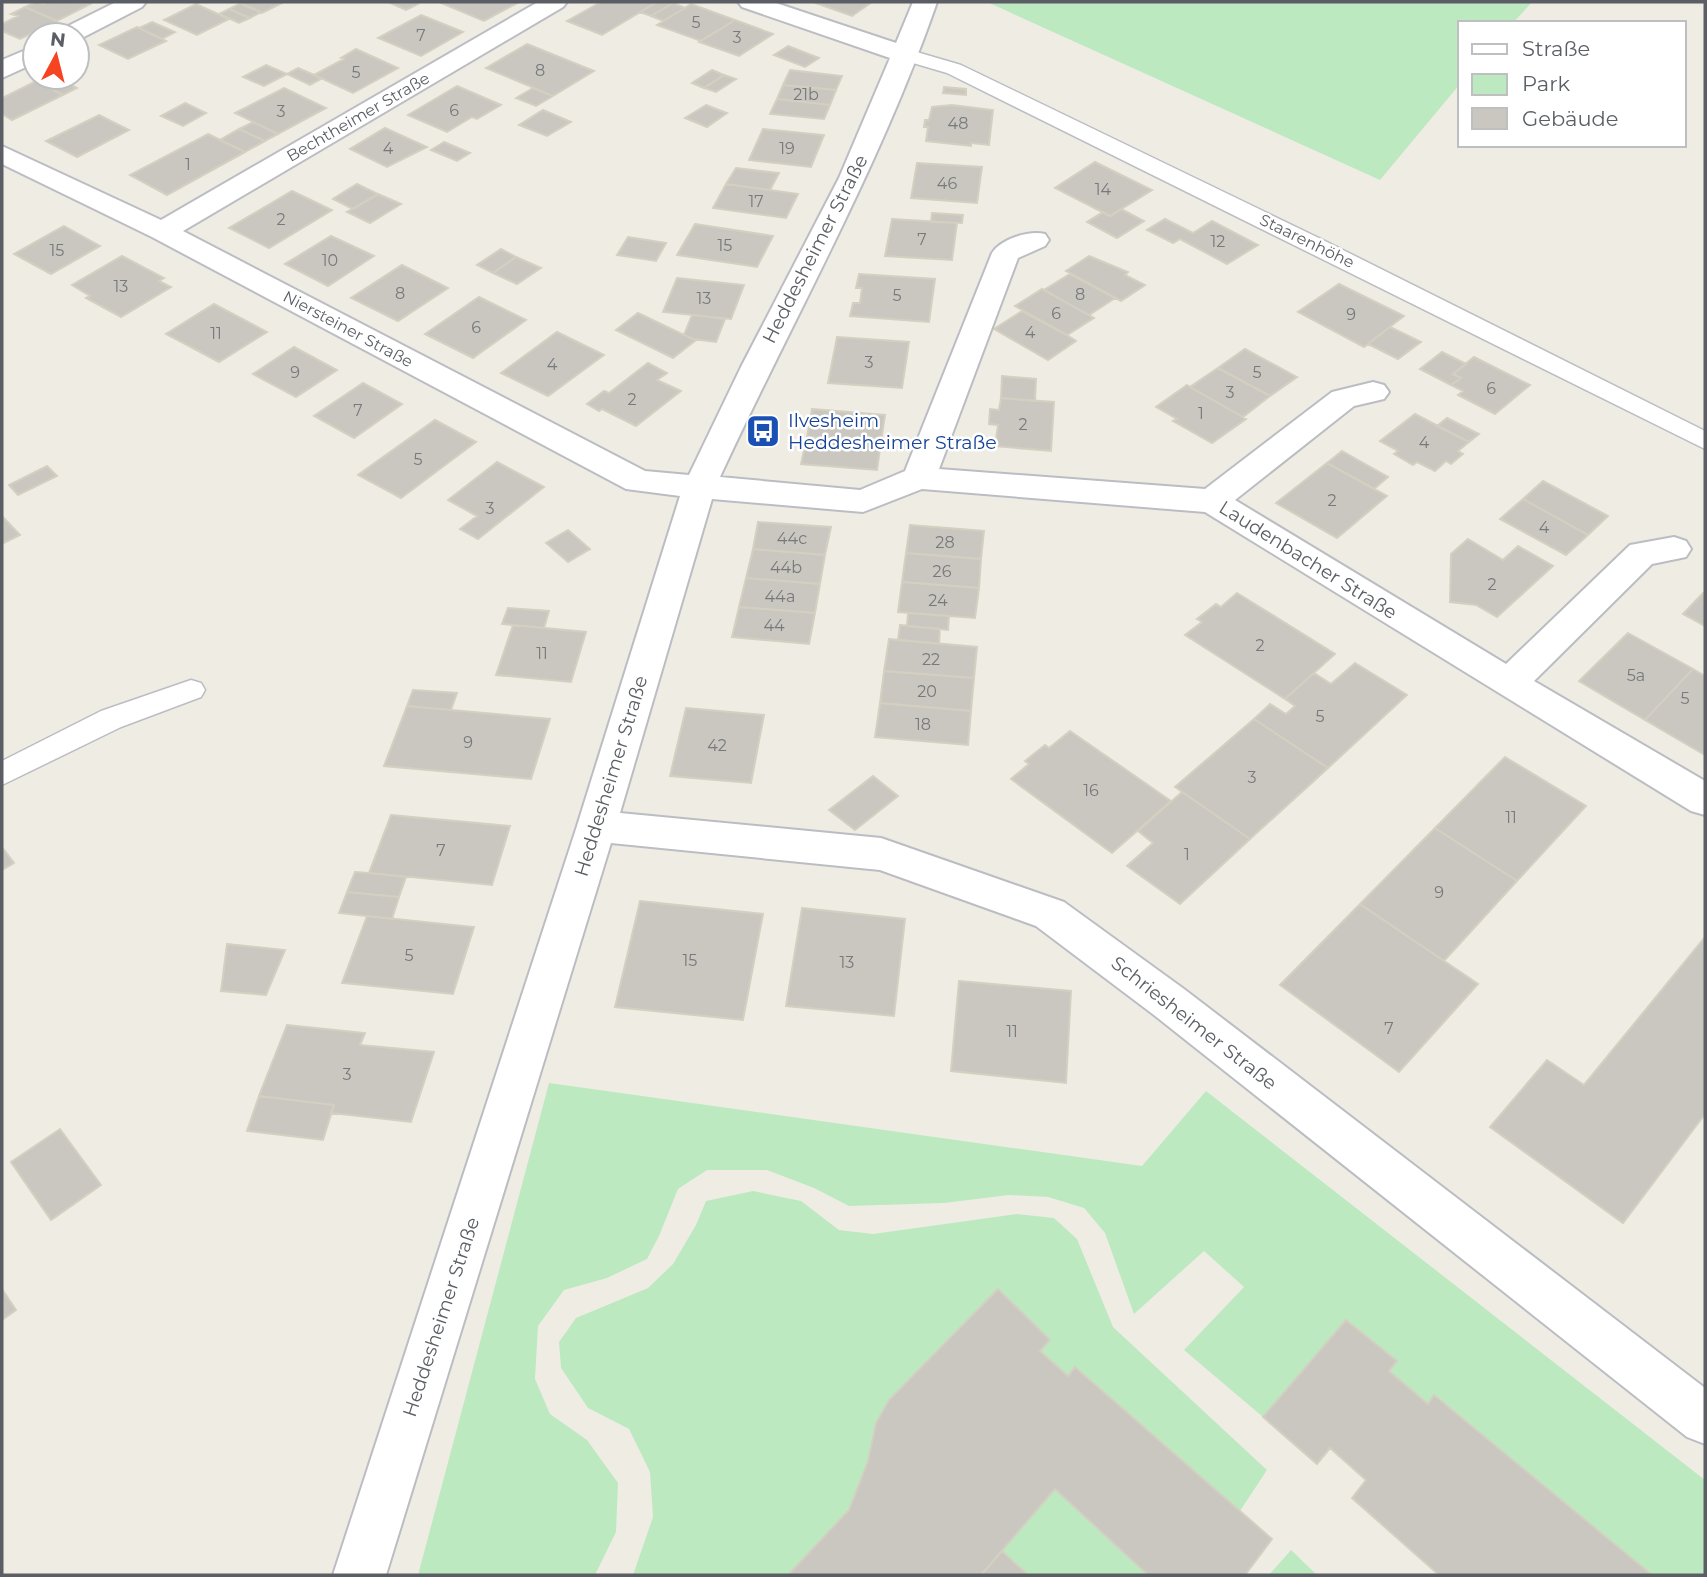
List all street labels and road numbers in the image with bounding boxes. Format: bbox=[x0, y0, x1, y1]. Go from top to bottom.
street label: Bechtheimer Straße bbox=[283, 68, 433, 166]
street label: Heddesheimer Straße bbox=[757, 151, 873, 347]
street label: Staarenhöhe bbox=[1257, 210, 1357, 272]
street label: Niersteiner Straße bbox=[280, 287, 416, 371]
street label: Laudenbacher Straße bbox=[1215, 496, 1401, 624]
street label: Heddesheimer Straße bbox=[569, 673, 653, 879]
street label: Schriesheimer Straße bbox=[1107, 951, 1281, 1095]
street label: Heddesheimer Straße bbox=[398, 1214, 484, 1420]

